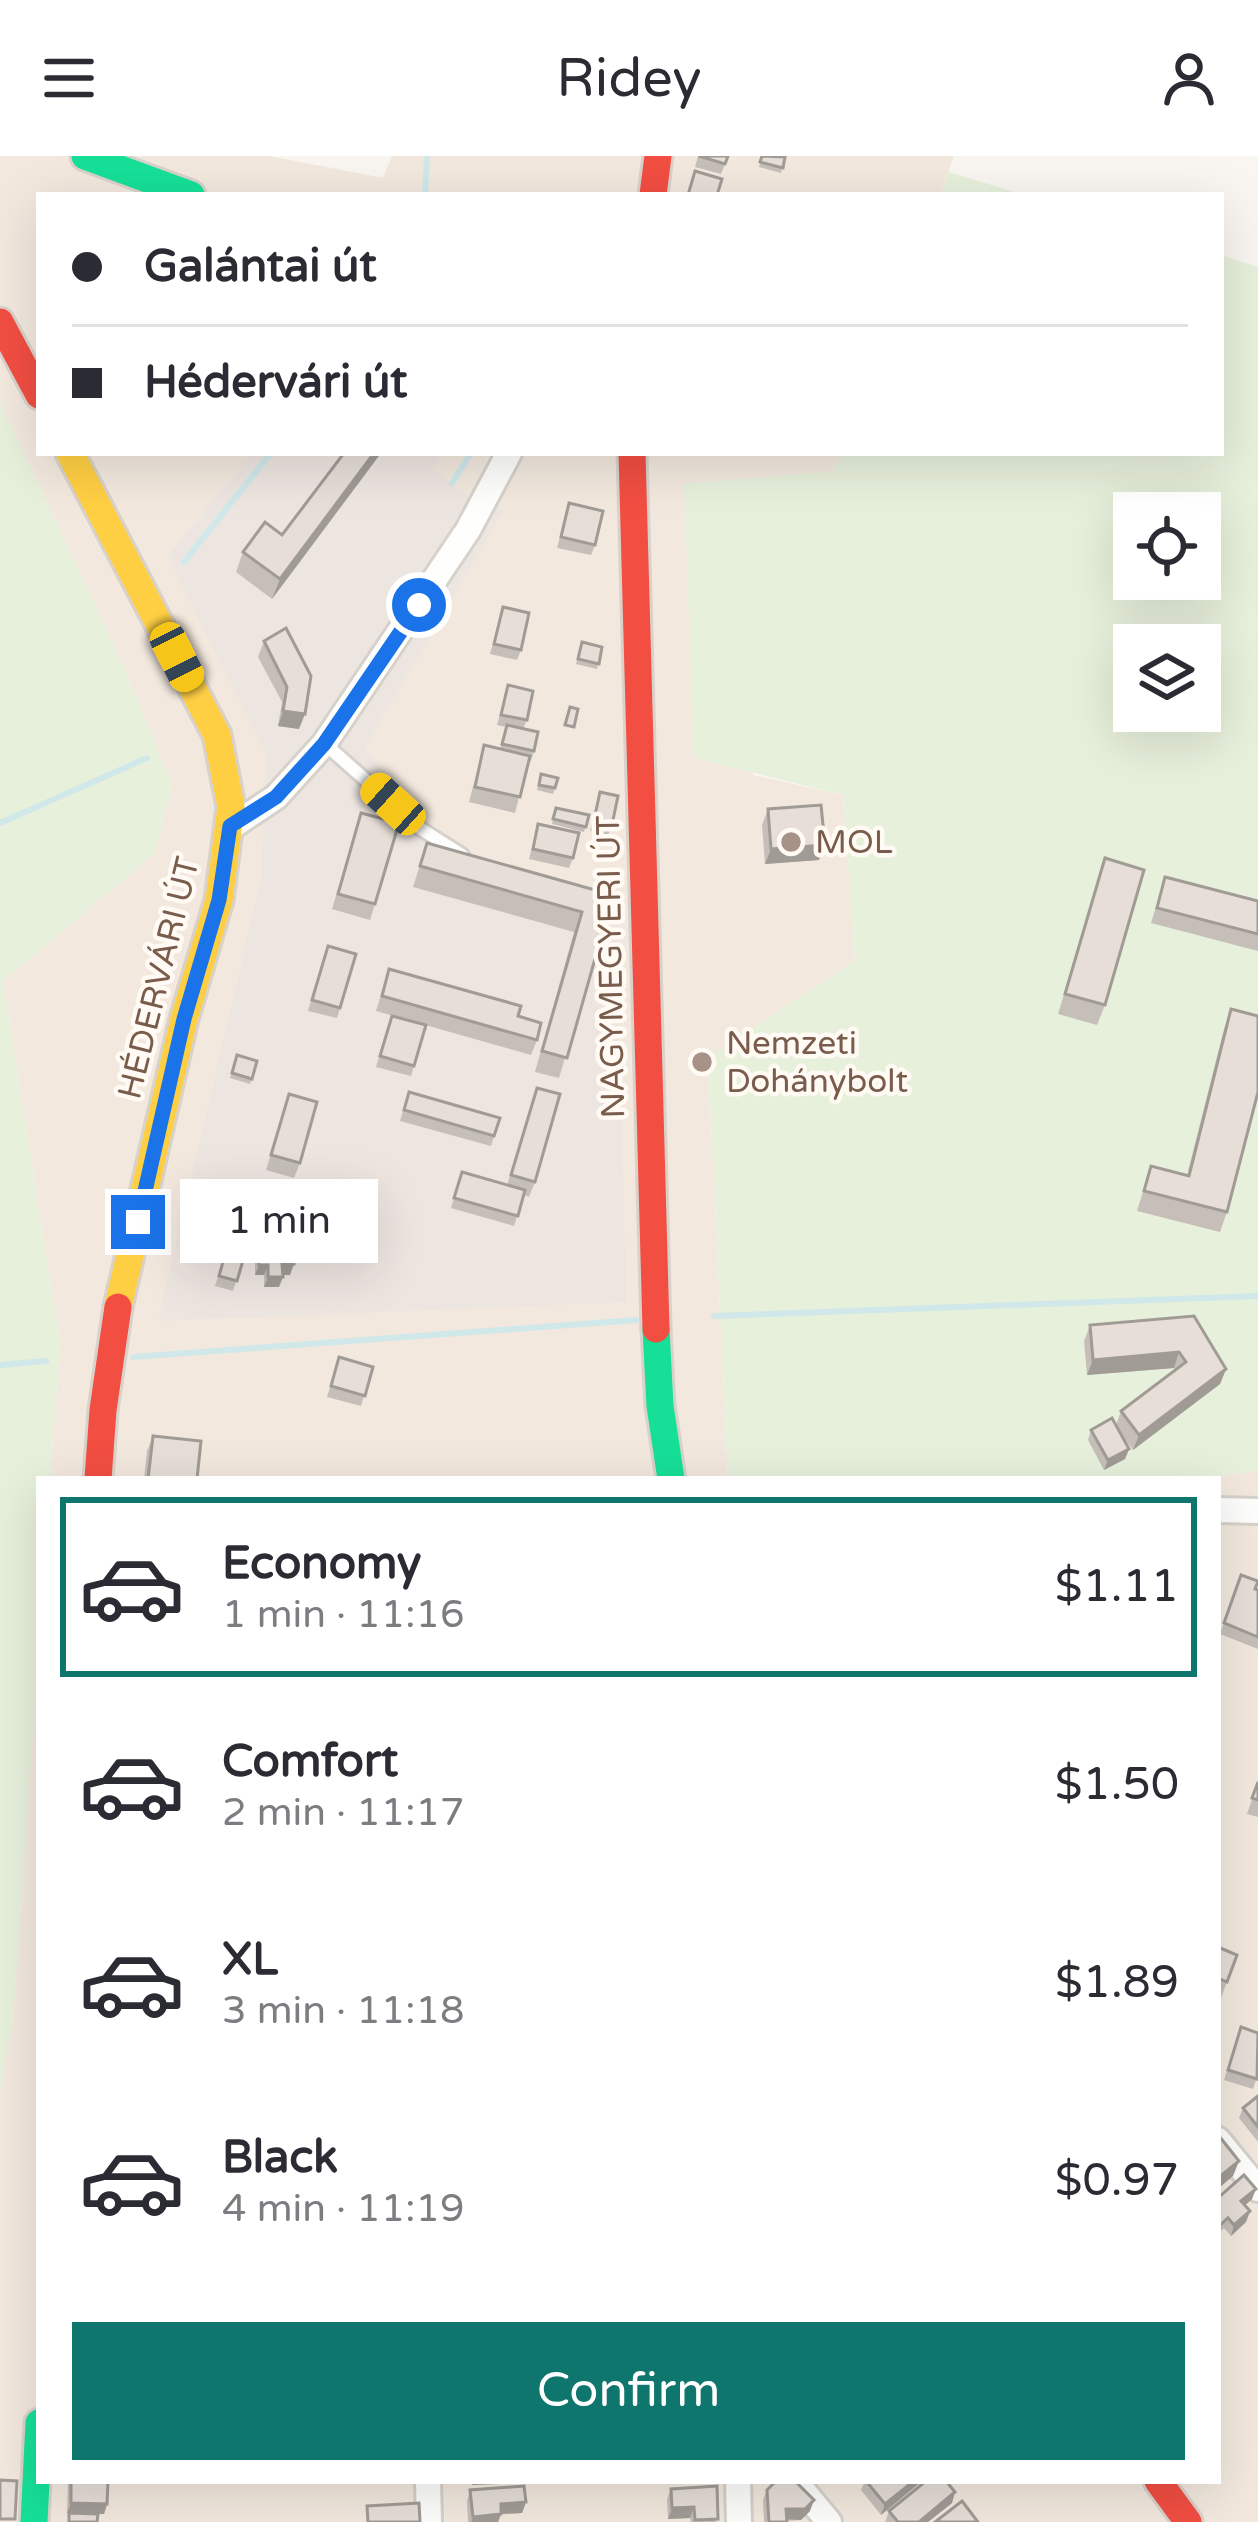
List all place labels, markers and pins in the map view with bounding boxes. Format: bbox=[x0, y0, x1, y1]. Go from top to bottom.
place label: MOL bbox=[815, 823, 893, 862]
marker: MOL bbox=[778, 829, 804, 855]
place label: Nemzeti Dohánybolt bbox=[726, 1024, 908, 1101]
marker: Nemzeti Dohánybolt bbox=[689, 1049, 715, 1075]

